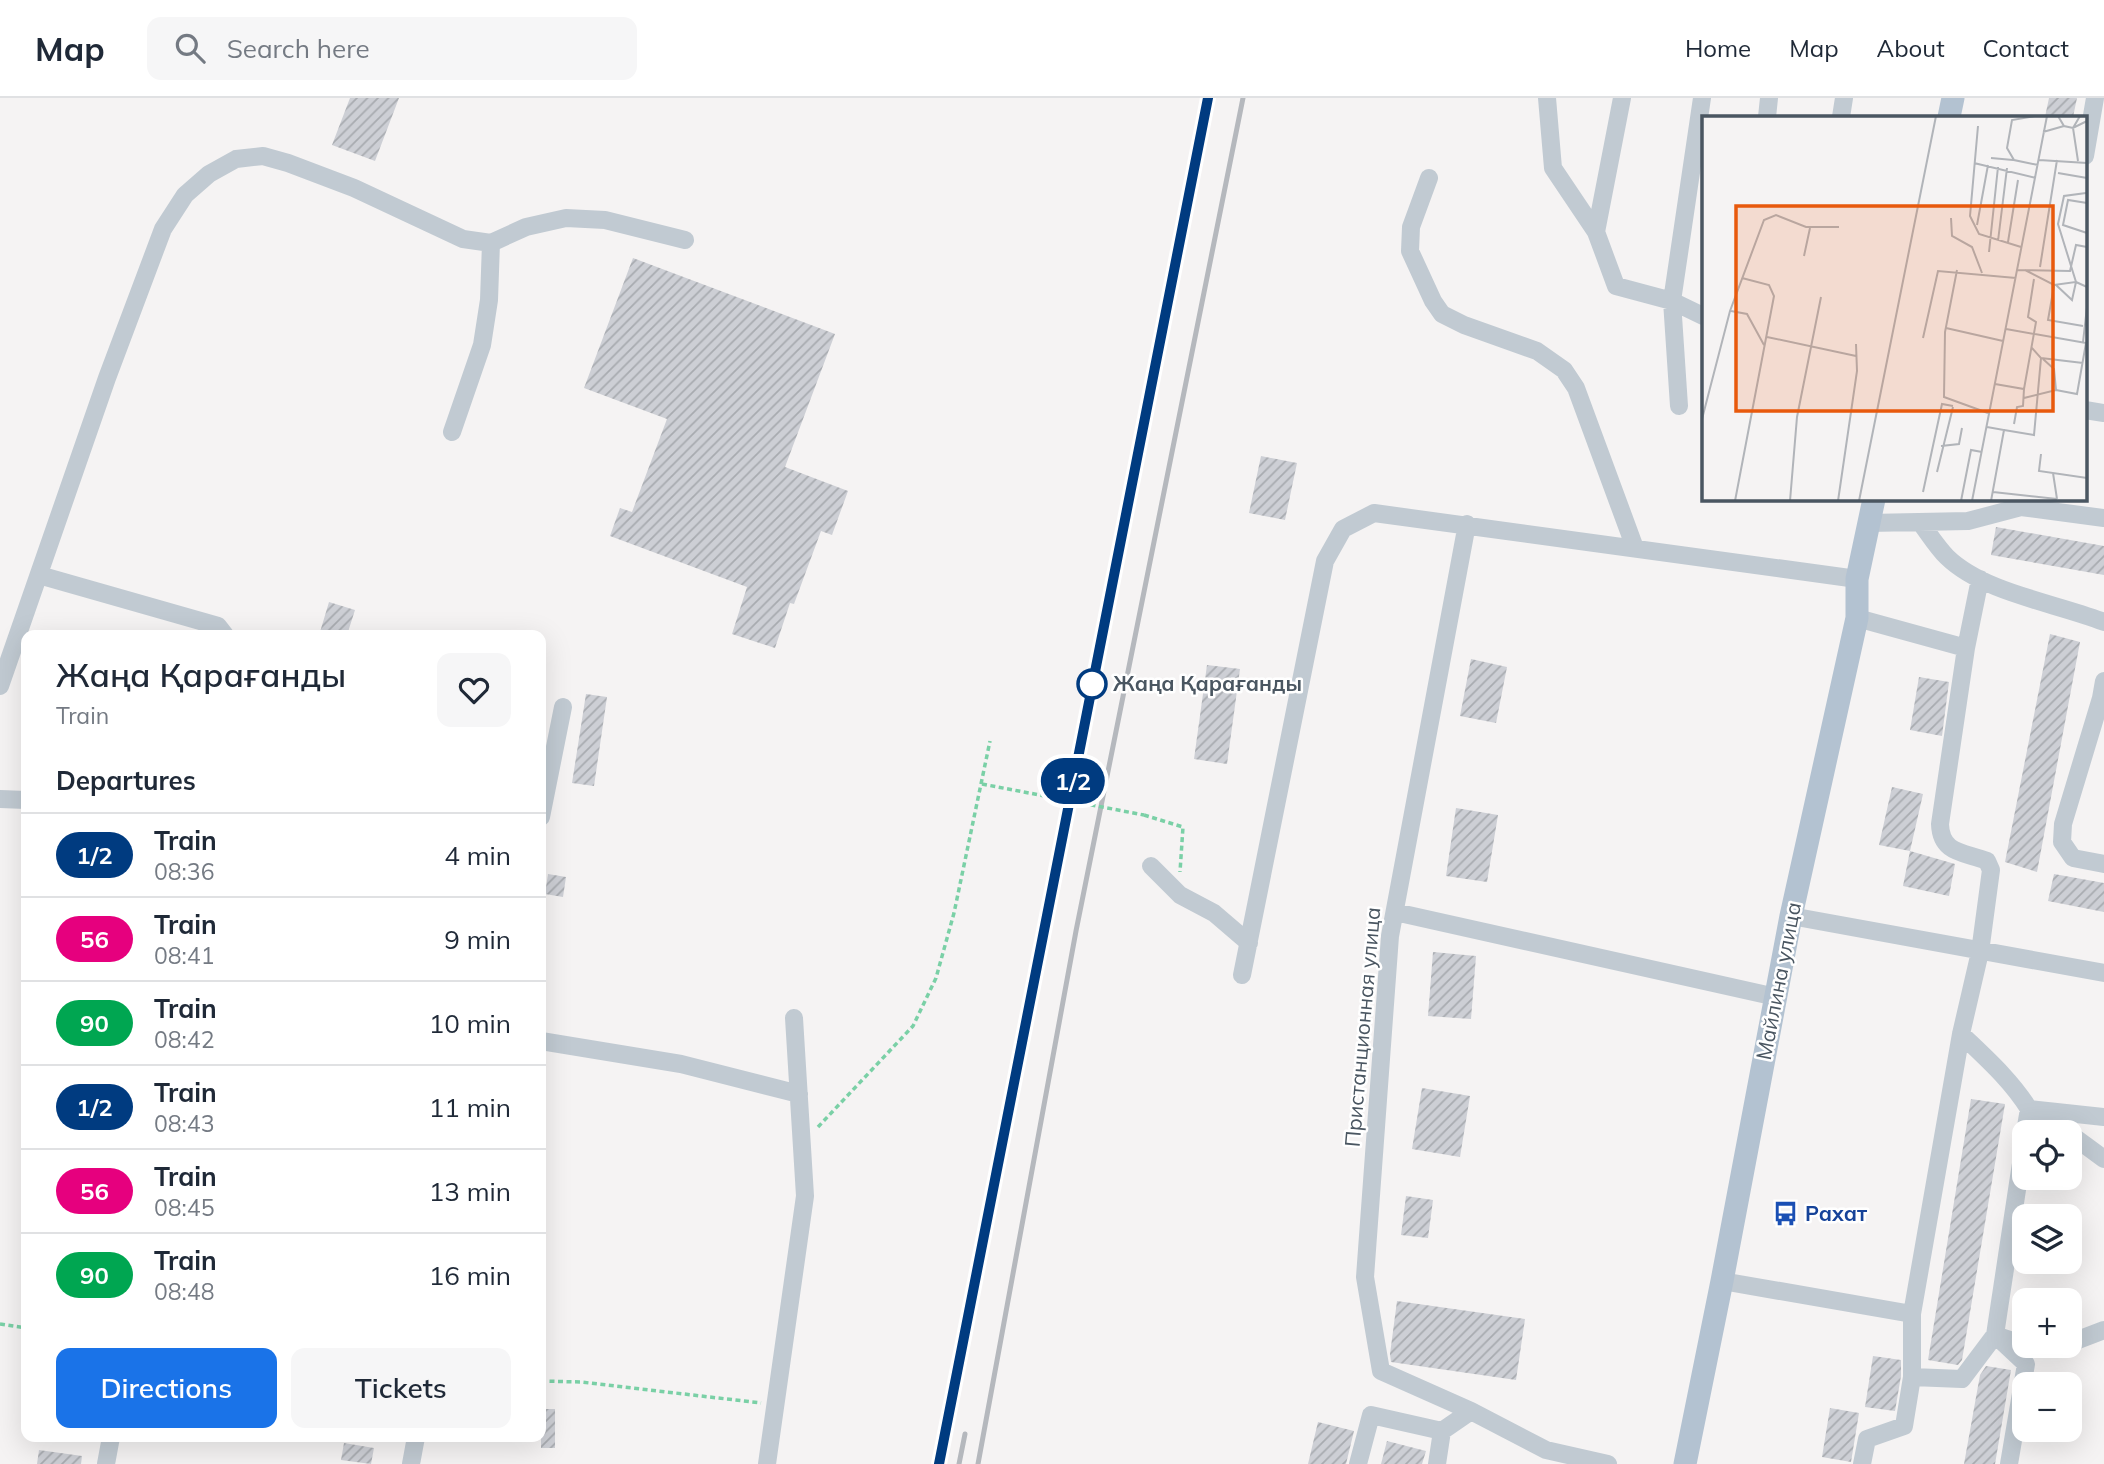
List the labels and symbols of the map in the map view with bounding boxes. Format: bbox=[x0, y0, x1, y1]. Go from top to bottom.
inset map bbox=[1702, 116, 2086, 500]
marker: Жаңа Қарағанды bbox=[1077, 669, 1107, 699]
place label: Жаңа Қарағанды bbox=[1113, 670, 1302, 696]
line badge: 1/2 bbox=[1033, 758, 1113, 804]
street label: Майлина улица bbox=[1750, 900, 1806, 1062]
street label: Пристанционная улица bbox=[1339, 906, 1385, 1148]
bus stop icon: Рахат bbox=[1771, 1200, 1799, 1228]
place label: Рахат bbox=[1805, 1200, 1868, 1226]

